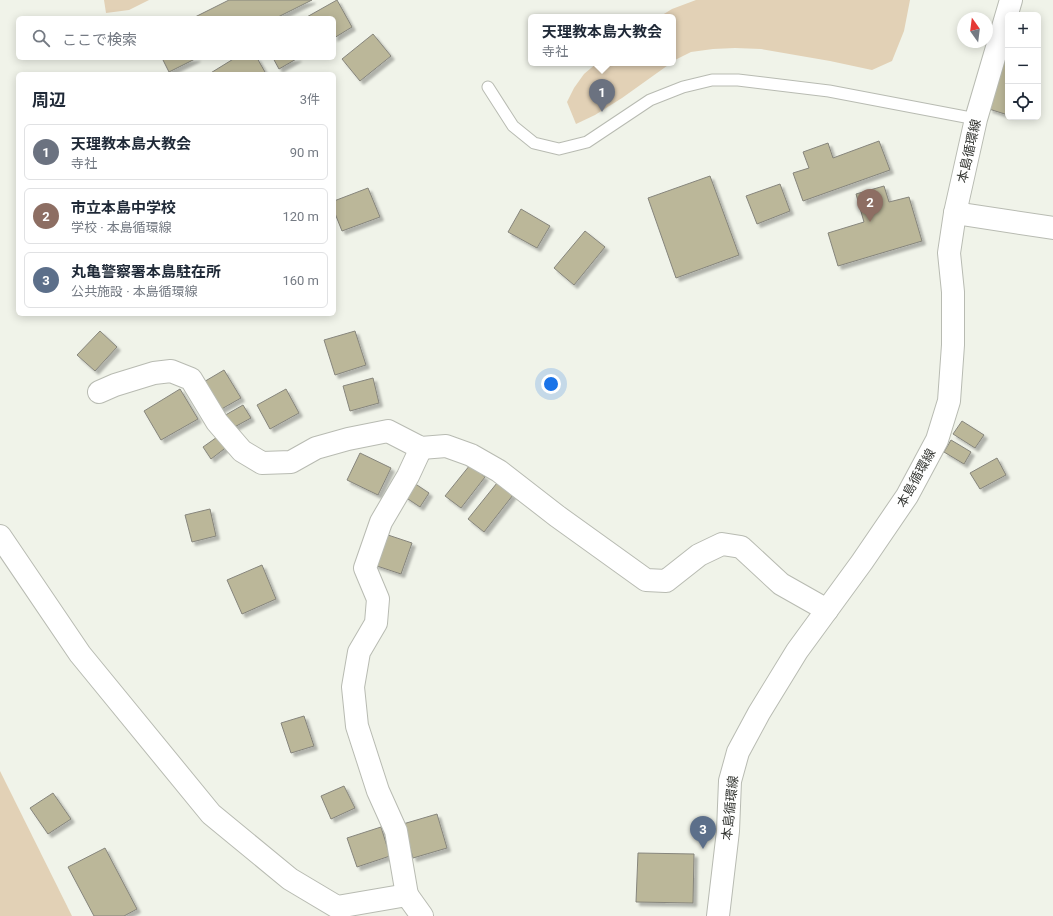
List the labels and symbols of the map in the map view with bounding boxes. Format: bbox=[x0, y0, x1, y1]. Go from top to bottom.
north arrow bbox=[957, 12, 993, 48]
pin: 1 bbox=[589, 79, 615, 112]
street label: 本島循環線 bbox=[954, 118, 984, 184]
pin: 2 bbox=[857, 189, 883, 222]
your location bbox=[541, 374, 561, 394]
street label: 本島循環線 bbox=[894, 446, 938, 510]
street label: 本島循環線 bbox=[719, 775, 741, 841]
pin: 3 bbox=[690, 816, 716, 849]

